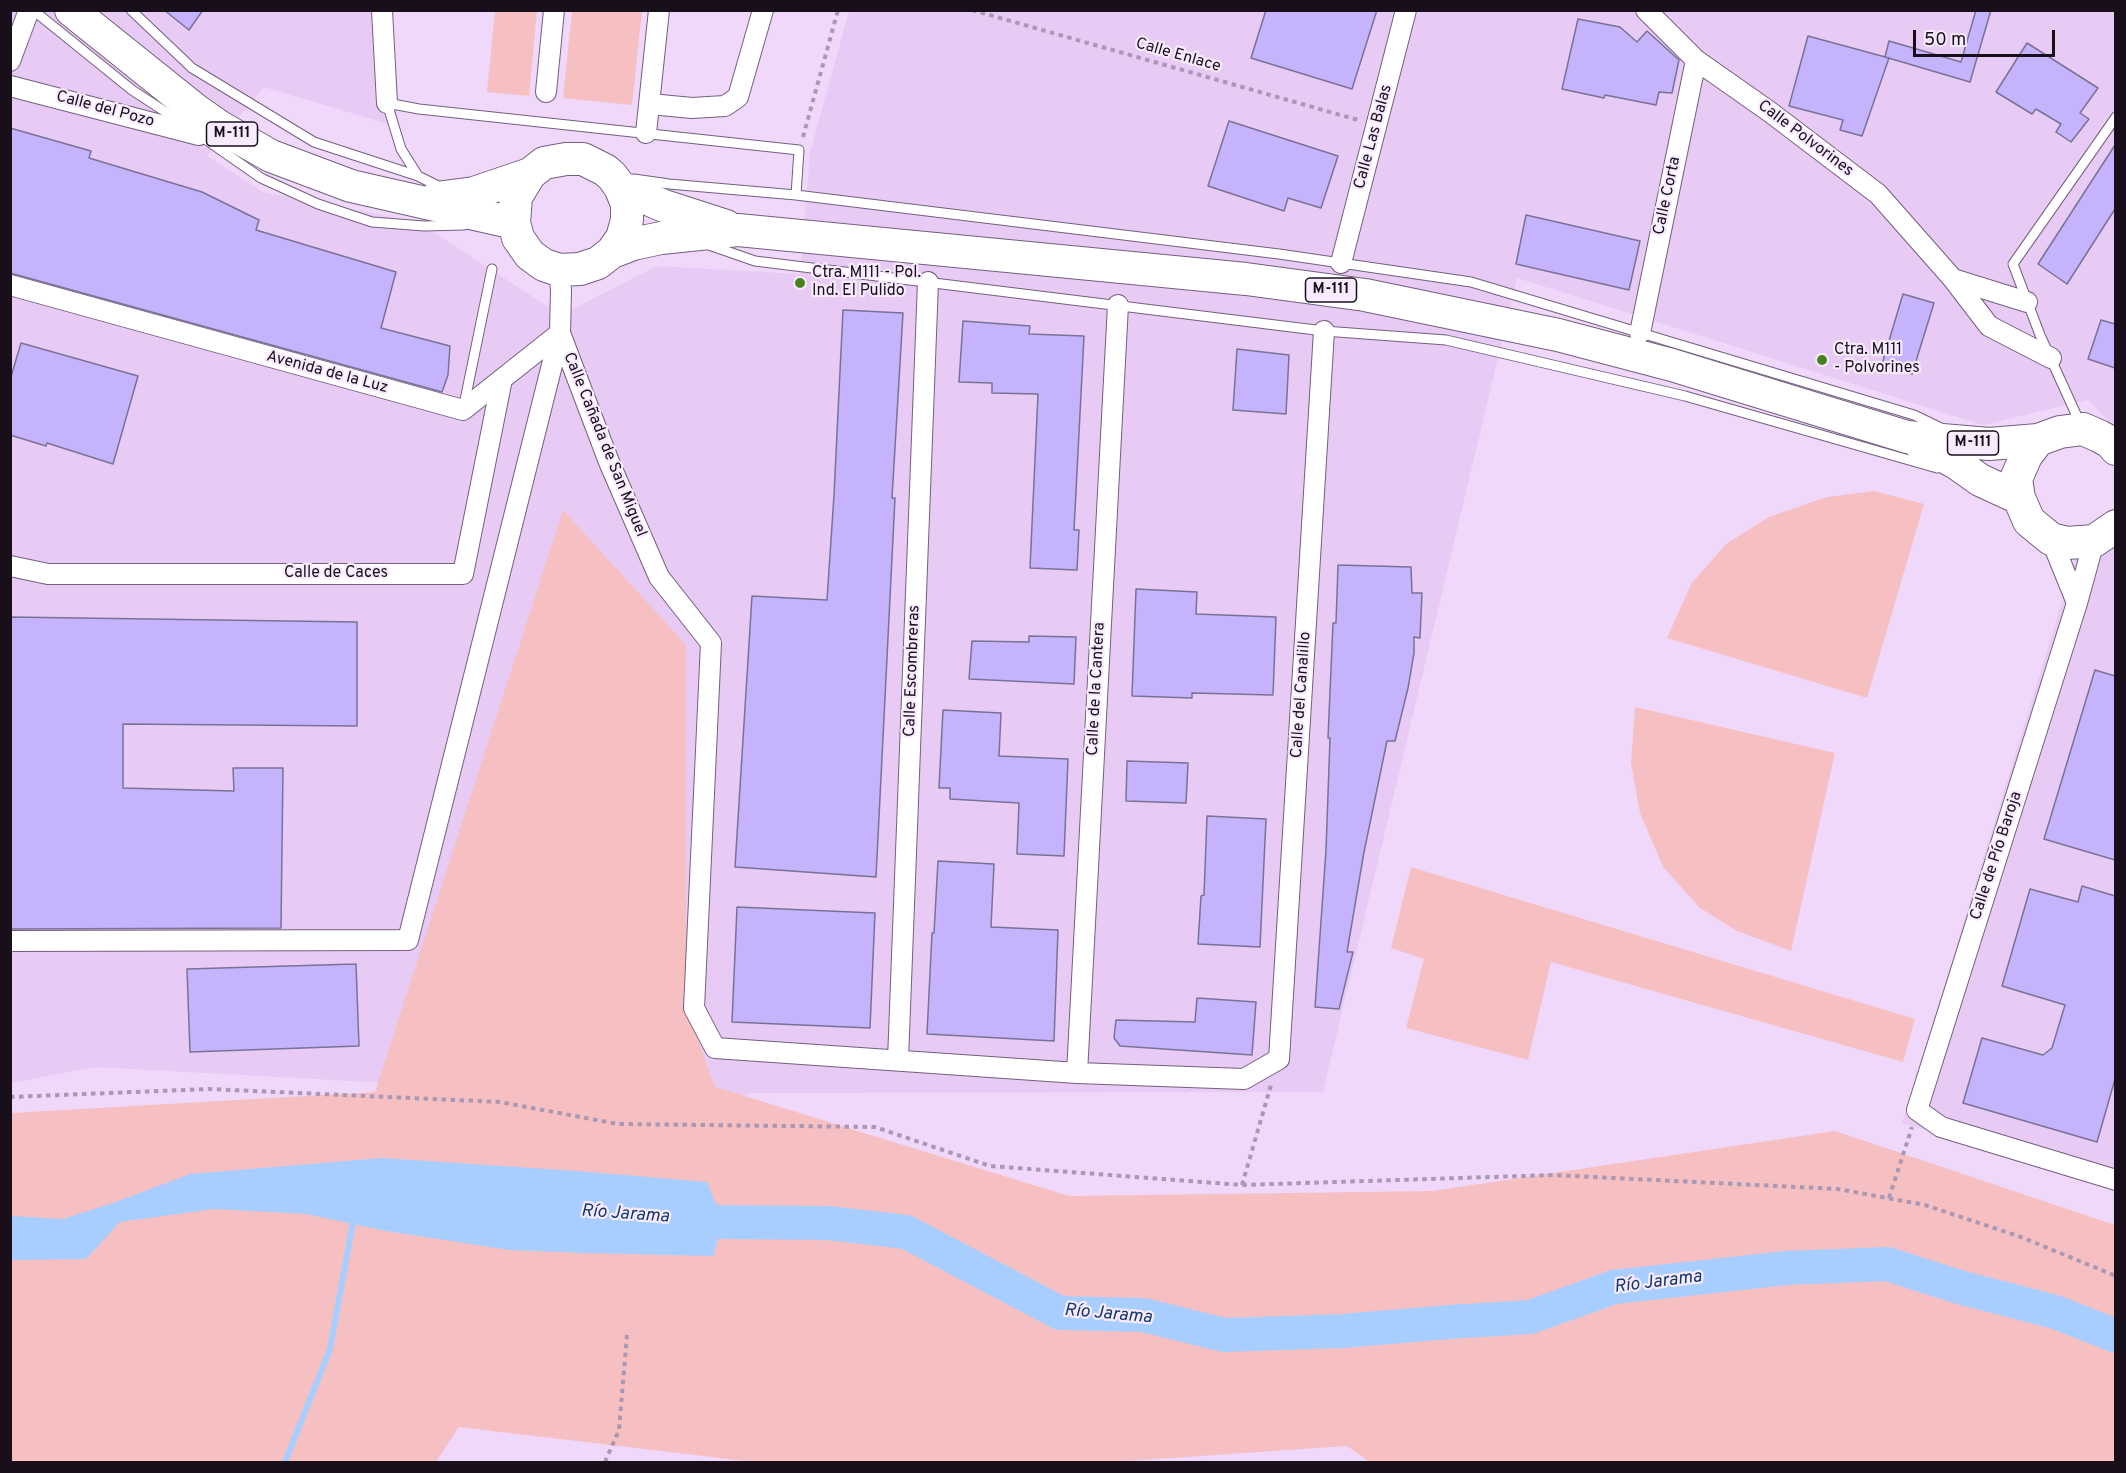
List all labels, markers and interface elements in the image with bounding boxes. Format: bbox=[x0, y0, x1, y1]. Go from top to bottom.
scale bar bbox=[1916, 18, 2058, 56]
text: 50 m bbox=[1924, 29, 1966, 52]
street label: Calle Enlace bbox=[1133, 35, 1223, 77]
street label: Calle Las Balas bbox=[1351, 83, 1397, 191]
street label: Calle del Pozo bbox=[54, 88, 156, 132]
street label: Calle Polvorines bbox=[1753, 97, 1857, 181]
road number: M-111 bbox=[206, 122, 258, 146]
street label: Calle Corta bbox=[1650, 155, 1686, 237]
place label: Ctra. M111 - Pol. Ind. El Pulido bbox=[812, 264, 921, 302]
marker: Ctra. M111 - Pol. Ind. El Pulido bbox=[793, 276, 807, 290]
road number: M-111 bbox=[1306, 278, 1356, 302]
place label: Ctra. M111 - Polvorines bbox=[1834, 341, 1920, 379]
street label: Avenida de la Luz bbox=[264, 348, 390, 398]
street label: Calle Cañada de San Miguel bbox=[558, 350, 650, 540]
marker: Ctra. M111 - Polvorines bbox=[1815, 353, 1829, 367]
road number: M-111 bbox=[1948, 431, 1998, 455]
street label: Calle de Caces bbox=[284, 564, 388, 584]
street label: Calle Escombreras bbox=[901, 605, 925, 737]
street label: Calle de la Cantera bbox=[1084, 622, 1110, 756]
street label: Calle del Canalillo bbox=[1288, 631, 1316, 759]
street label: Calle de Pío Baroja bbox=[1967, 789, 2027, 923]
water label: Río Jarama bbox=[580, 1201, 670, 1229]
water label: Río Jarama bbox=[1613, 1267, 1703, 1299]
water label: Río Jarama bbox=[1063, 1300, 1153, 1330]

